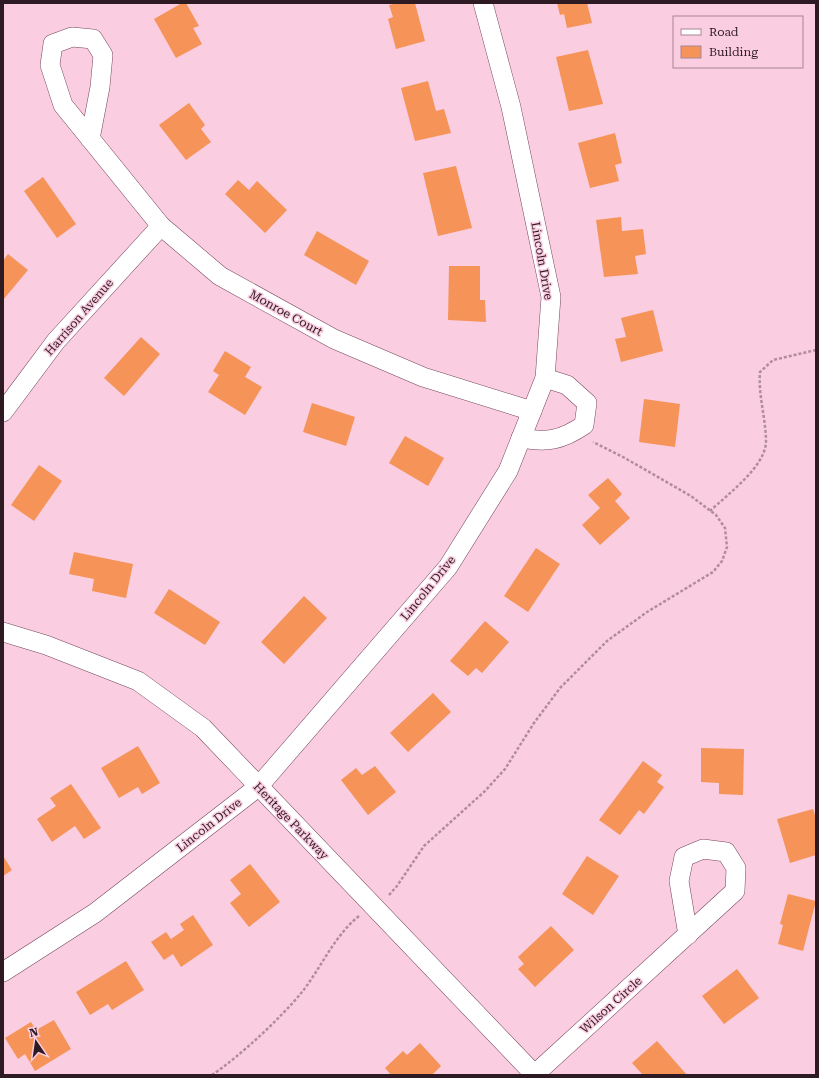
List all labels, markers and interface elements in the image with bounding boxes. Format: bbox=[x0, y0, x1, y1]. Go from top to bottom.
legend bbox=[673, 16, 803, 68]
text: Road bbox=[709, 25, 739, 39]
text: Building bbox=[709, 45, 758, 59]
street label: Lincoln Drive bbox=[528, 221, 556, 301]
street label: Harrison Avenue bbox=[42, 276, 116, 358]
street label: Monroe Court bbox=[247, 287, 325, 339]
street label: Lincoln Drive bbox=[398, 553, 459, 623]
street label: Heritage Parkway bbox=[251, 780, 332, 863]
street label: Lincoln Drive bbox=[174, 795, 245, 855]
street label: Wilson Circle bbox=[577, 973, 645, 1036]
north arrow bbox=[16, 1022, 56, 1062]
text: N bbox=[28, 1025, 40, 1040]

